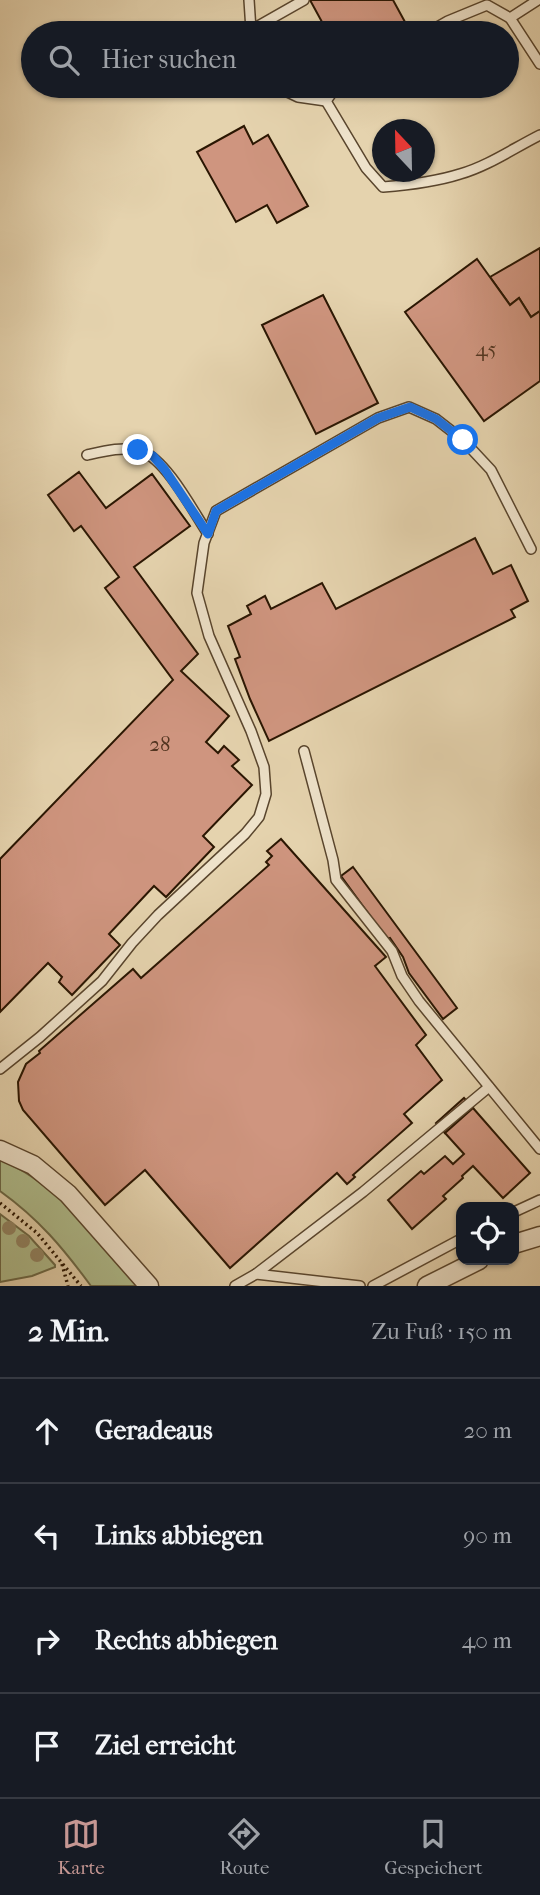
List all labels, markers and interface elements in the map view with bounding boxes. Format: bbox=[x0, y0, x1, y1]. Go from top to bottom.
search box bbox=[21, 21, 519, 98]
icon: search bbox=[45, 41, 83, 79]
text: Hier suchen bbox=[101, 44, 237, 75]
north arrow bbox=[372, 119, 435, 182]
house number: 45 bbox=[476, 337, 496, 361]
route start bbox=[447, 424, 478, 455]
route end bbox=[122, 434, 153, 465]
house number: 28 bbox=[149, 732, 171, 756]
map controls bbox=[456, 1202, 519, 1265]
button: locate bbox=[456, 1202, 519, 1265]
text: 2 Min. bbox=[28, 1314, 109, 1349]
text: Zu Fuß · 150 m bbox=[371, 1318, 512, 1345]
icon: ahead bbox=[28, 1412, 66, 1450]
text: Geradeaus bbox=[95, 1415, 213, 1446]
text: 20 m bbox=[463, 1417, 512, 1444]
icon: left bbox=[28, 1517, 66, 1555]
text: Links abbiegen bbox=[95, 1520, 263, 1551]
text: 90 m bbox=[463, 1522, 512, 1549]
icon: right bbox=[28, 1622, 66, 1660]
text: Rechts abbiegen bbox=[95, 1625, 278, 1656]
text: 40 m bbox=[462, 1627, 512, 1654]
icon: arrive bbox=[28, 1727, 66, 1765]
text: Ziel erreicht bbox=[95, 1730, 236, 1761]
tab: Karte bbox=[57, 1815, 105, 1879]
tab: Route bbox=[220, 1815, 269, 1879]
tab: Gespeichert bbox=[384, 1815, 483, 1879]

